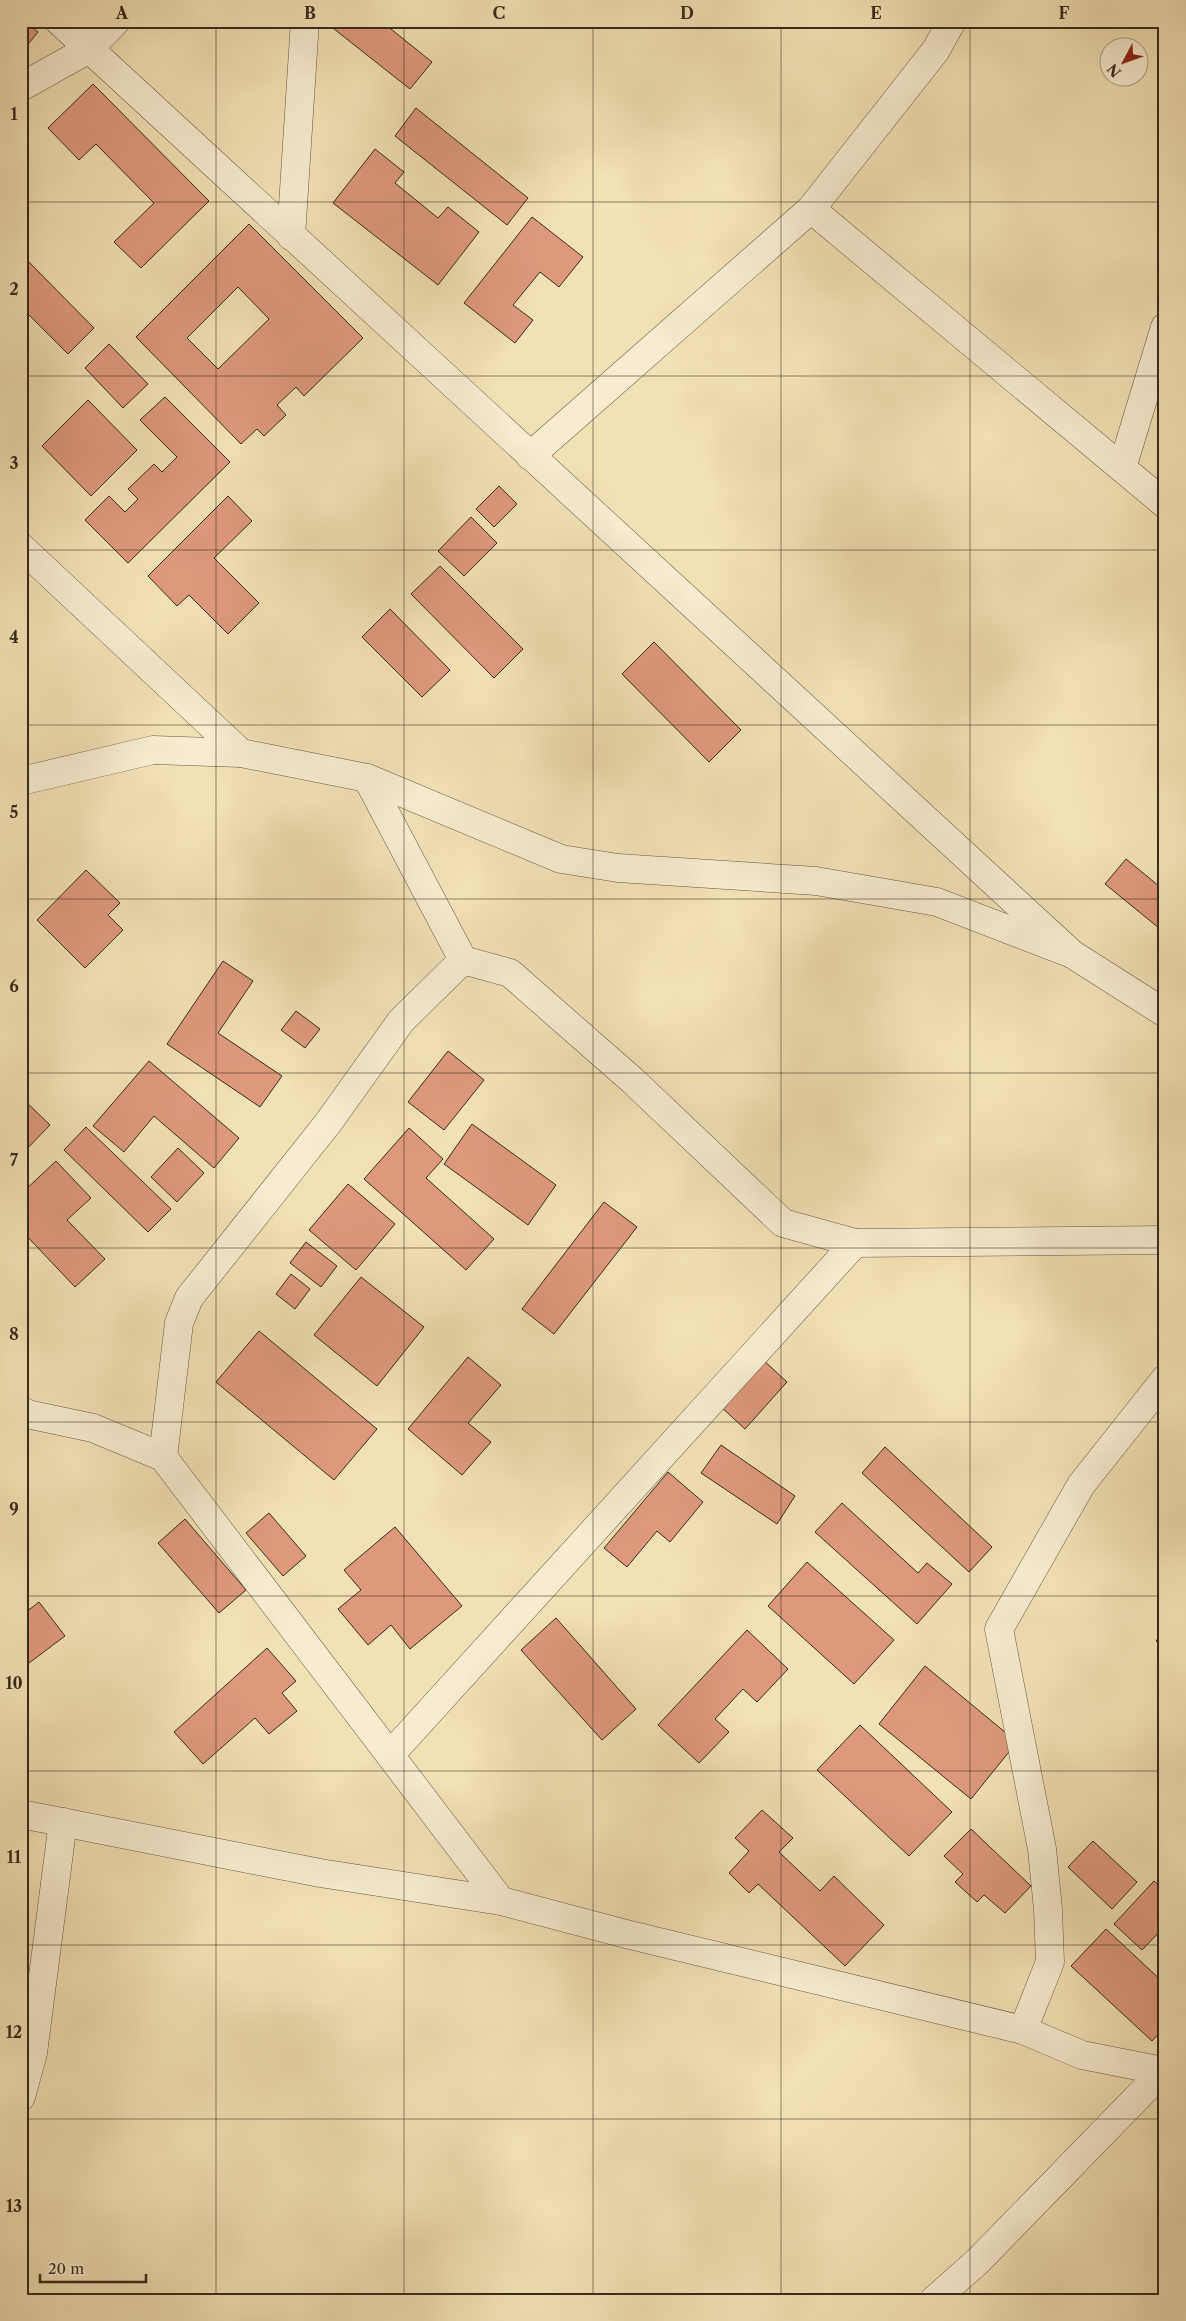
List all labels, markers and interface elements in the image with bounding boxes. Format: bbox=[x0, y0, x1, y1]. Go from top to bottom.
text: A bbox=[115, 3, 129, 23]
text: B bbox=[304, 3, 316, 23]
text: C bbox=[493, 3, 505, 23]
text: D bbox=[680, 3, 694, 23]
text: E bbox=[870, 3, 882, 23]
text: F bbox=[1059, 3, 1070, 23]
north arrow bbox=[1098, 38, 1148, 88]
text: N bbox=[1103, 60, 1125, 81]
text: 1 bbox=[10, 104, 18, 124]
text: 2 bbox=[9, 279, 19, 299]
text: 3 bbox=[9, 453, 19, 473]
text: 4 bbox=[9, 627, 19, 647]
text: 5 bbox=[10, 802, 19, 822]
text: 6 bbox=[9, 976, 19, 996]
text: 7 bbox=[10, 1150, 19, 1170]
text: 8 bbox=[9, 1324, 19, 1344]
text: 9 bbox=[9, 1499, 19, 1519]
text: 10 bbox=[5, 1673, 23, 1693]
text: 11 bbox=[7, 1847, 22, 1867]
text: 12 bbox=[6, 2022, 22, 2042]
text: 13 bbox=[6, 2196, 22, 2216]
scale bar bbox=[40, 2251, 146, 2283]
text: 20 m bbox=[48, 2259, 84, 2278]

